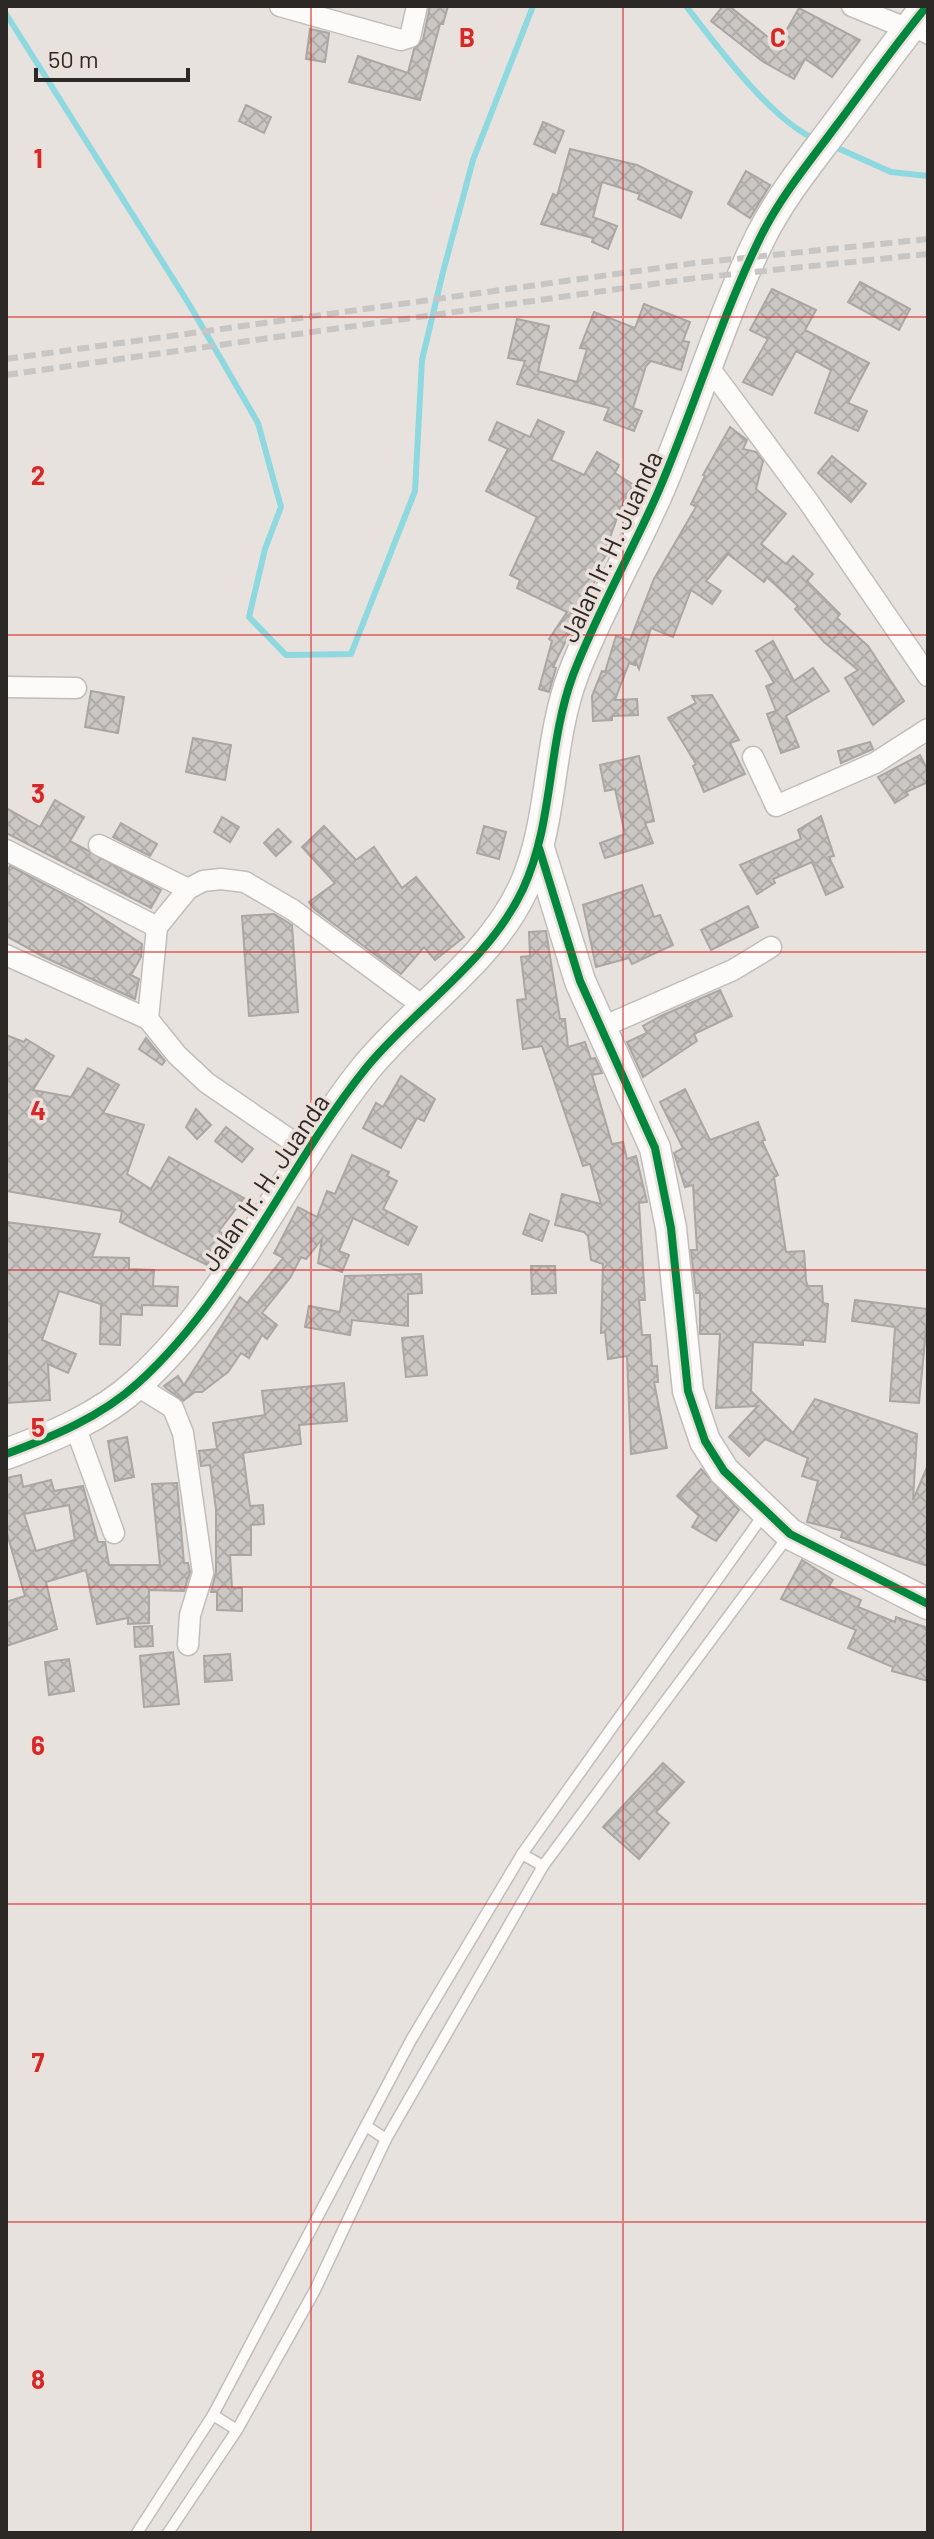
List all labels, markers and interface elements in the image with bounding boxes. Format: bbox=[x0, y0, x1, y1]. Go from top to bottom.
text: B bbox=[459, 21, 475, 52]
text: C bbox=[770, 21, 786, 52]
scale bar bbox=[36, 32, 188, 82]
text: 50 m bbox=[48, 44, 99, 73]
text: 1 bbox=[33, 142, 43, 173]
street label: Jalan Ir. H. Juanda bbox=[552, 445, 668, 647]
text: 2 bbox=[31, 459, 45, 490]
text: 3 bbox=[31, 777, 45, 808]
street label: Jalan Ir. H. Juanda bbox=[193, 1087, 335, 1277]
text: 4 bbox=[30, 1094, 46, 1125]
text: 5 bbox=[31, 1411, 45, 1442]
text: 6 bbox=[31, 1729, 45, 1760]
text: 7 bbox=[32, 2046, 45, 2077]
text: 8 bbox=[31, 2363, 45, 2394]

